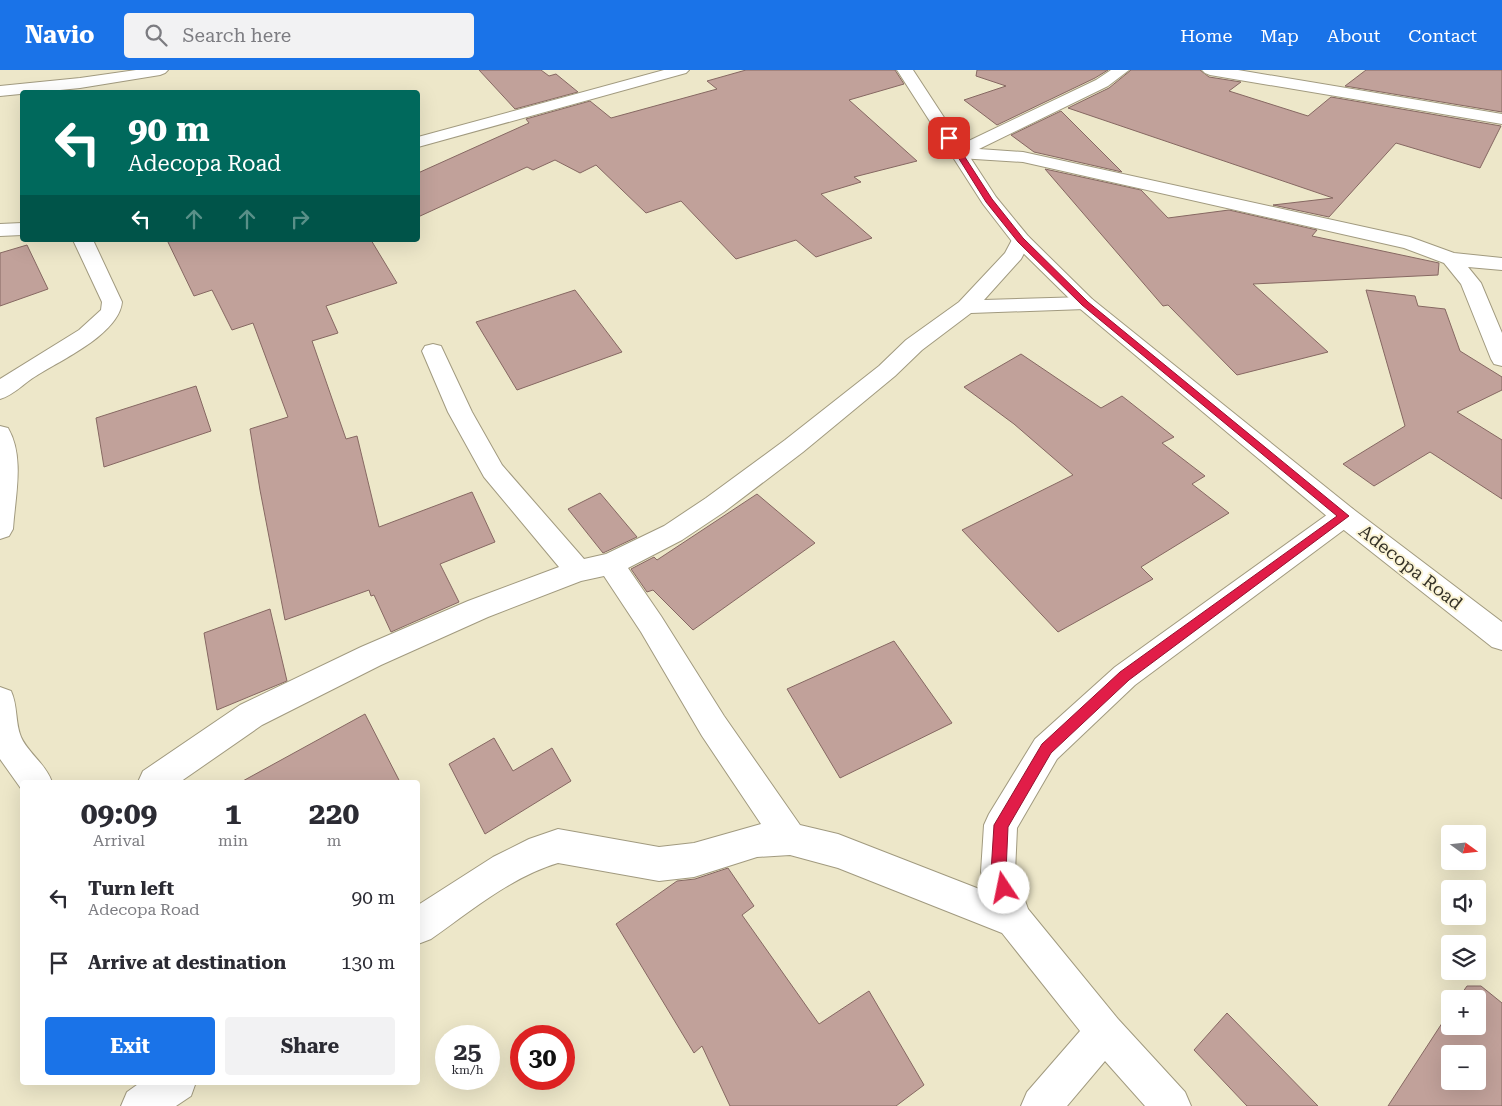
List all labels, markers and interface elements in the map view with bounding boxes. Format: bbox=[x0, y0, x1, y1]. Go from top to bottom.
search box bbox=[124, 13, 474, 58]
text: Navio bbox=[25, 21, 94, 49]
icon: search bbox=[142, 21, 170, 49]
text: Search here bbox=[182, 24, 291, 47]
text: Home bbox=[1180, 25, 1232, 46]
text: Map bbox=[1260, 25, 1299, 46]
text: About bbox=[1327, 25, 1380, 46]
text: Contact bbox=[1408, 25, 1477, 46]
text: 90 m bbox=[128, 109, 210, 150]
icon: left bbox=[45, 110, 110, 175]
pin bbox=[928, 117, 970, 159]
icon: arrive bbox=[935, 124, 963, 152]
text: Adecopa Road bbox=[128, 151, 281, 176]
icon: left bbox=[127, 205, 155, 233]
icon: ahead bbox=[180, 205, 208, 233]
icon: ahead bbox=[233, 205, 261, 233]
icon: right bbox=[286, 205, 314, 233]
street label: Adecopa Road bbox=[1355, 520, 1467, 614]
text: 09:09 bbox=[81, 796, 157, 831]
text: 1 bbox=[225, 796, 241, 831]
text: 220 bbox=[309, 796, 359, 831]
north arrow bbox=[1441, 825, 1486, 870]
map controls bbox=[1441, 825, 1486, 1090]
text: Arrival bbox=[93, 831, 145, 850]
text: min bbox=[218, 831, 248, 850]
text: m bbox=[327, 831, 341, 850]
position arrow bbox=[977, 861, 1029, 913]
text: Turn left bbox=[88, 877, 174, 900]
button: sound bbox=[1441, 880, 1486, 925]
icon: left bbox=[45, 884, 73, 912]
text: 90 m bbox=[352, 886, 395, 909]
text: Adecopa Road bbox=[88, 900, 199, 919]
button: layers bbox=[1441, 935, 1486, 980]
icon: arrive bbox=[45, 949, 73, 977]
text: Arrive at destination bbox=[88, 951, 286, 974]
text: 130 m bbox=[341, 951, 395, 974]
button: + bbox=[1441, 990, 1486, 1035]
button: Exit bbox=[45, 1017, 215, 1075]
button: Share bbox=[225, 1017, 395, 1075]
speed limit sign: 30 bbox=[510, 1025, 575, 1090]
text: 25 bbox=[453, 1037, 482, 1066]
button: − bbox=[1441, 1045, 1486, 1090]
text: km/h bbox=[451, 1063, 484, 1077]

